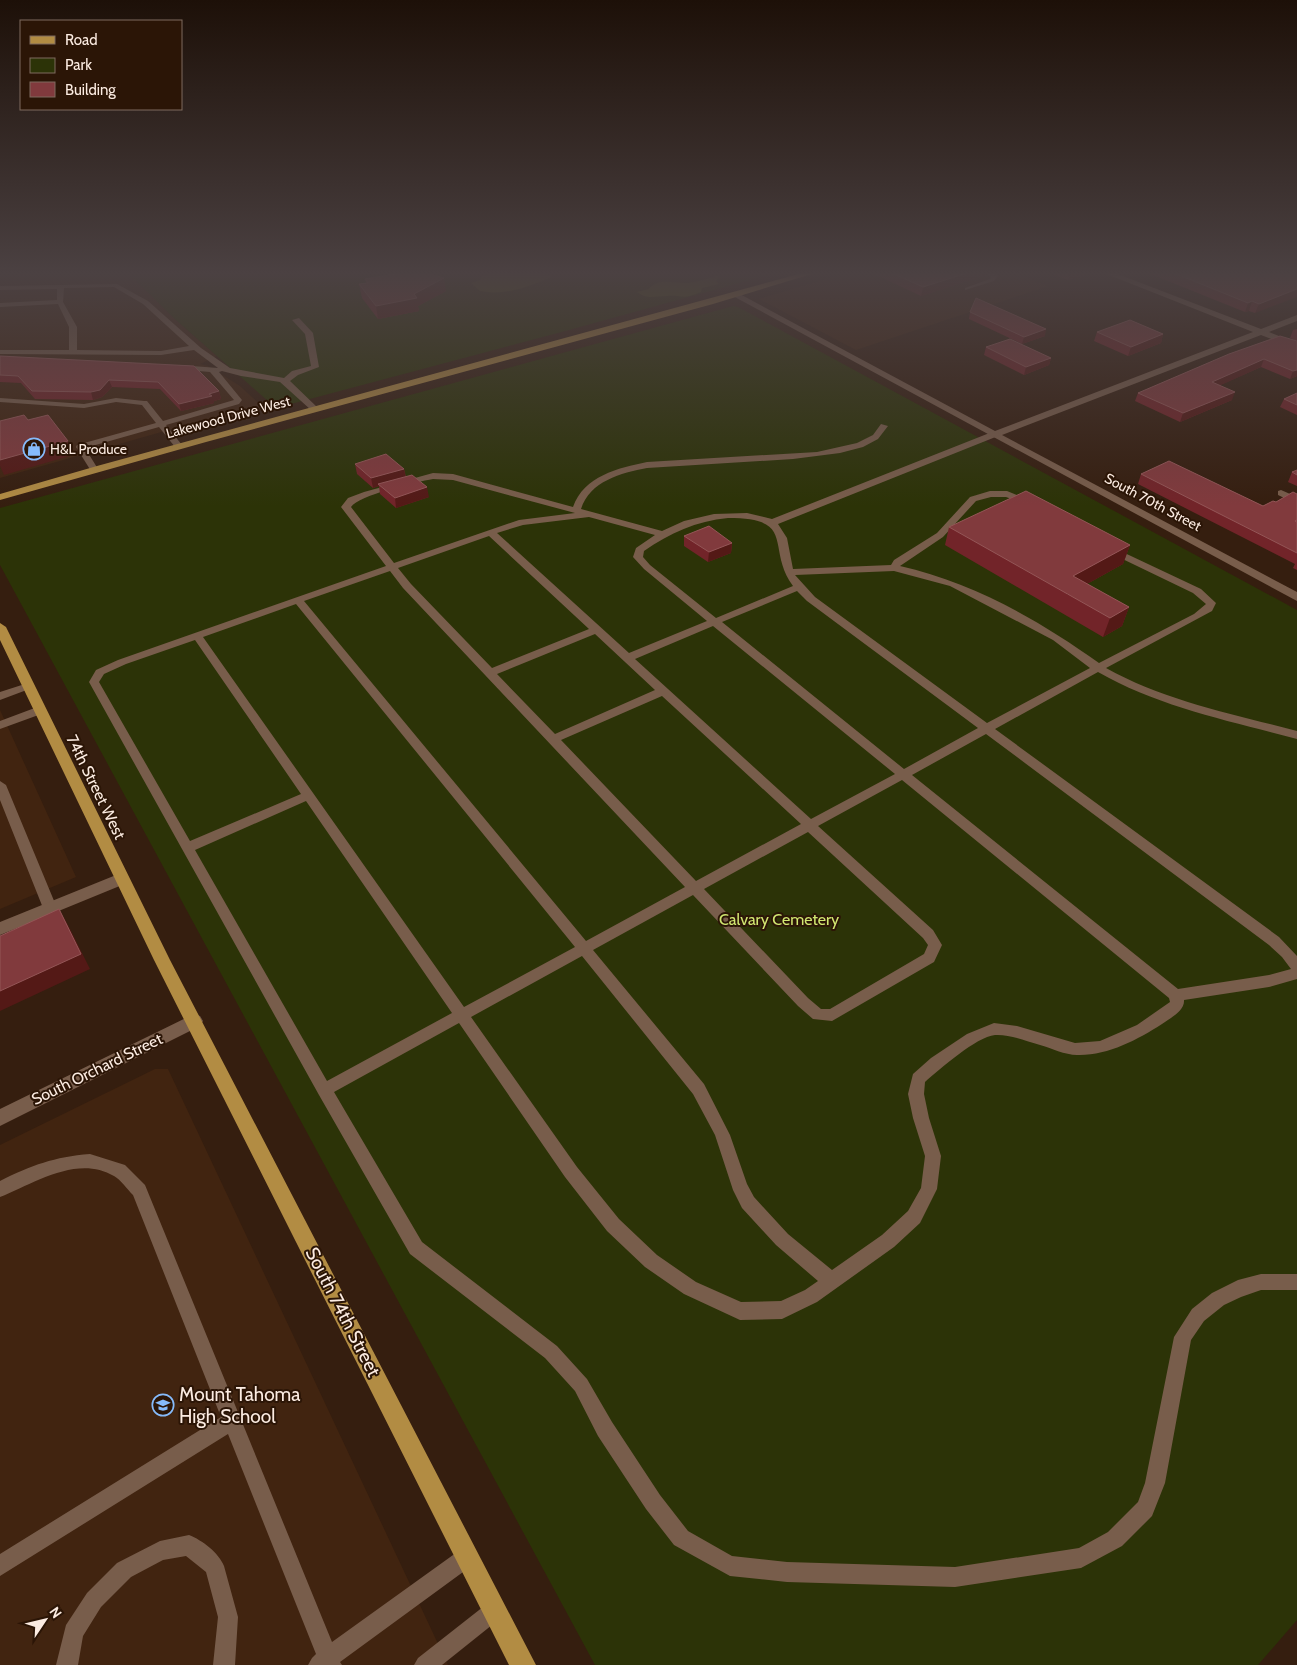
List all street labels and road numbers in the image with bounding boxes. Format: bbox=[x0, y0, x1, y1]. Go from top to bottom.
street label: Lakewood Drive West bbox=[164, 392, 293, 442]
street label: South 70th Street bbox=[1102, 469, 1205, 535]
street label: 74th Street West bbox=[63, 732, 130, 843]
street label: South Orchard Street bbox=[28, 1029, 166, 1109]
street label: South 74th Street bbox=[300, 1243, 386, 1381]

